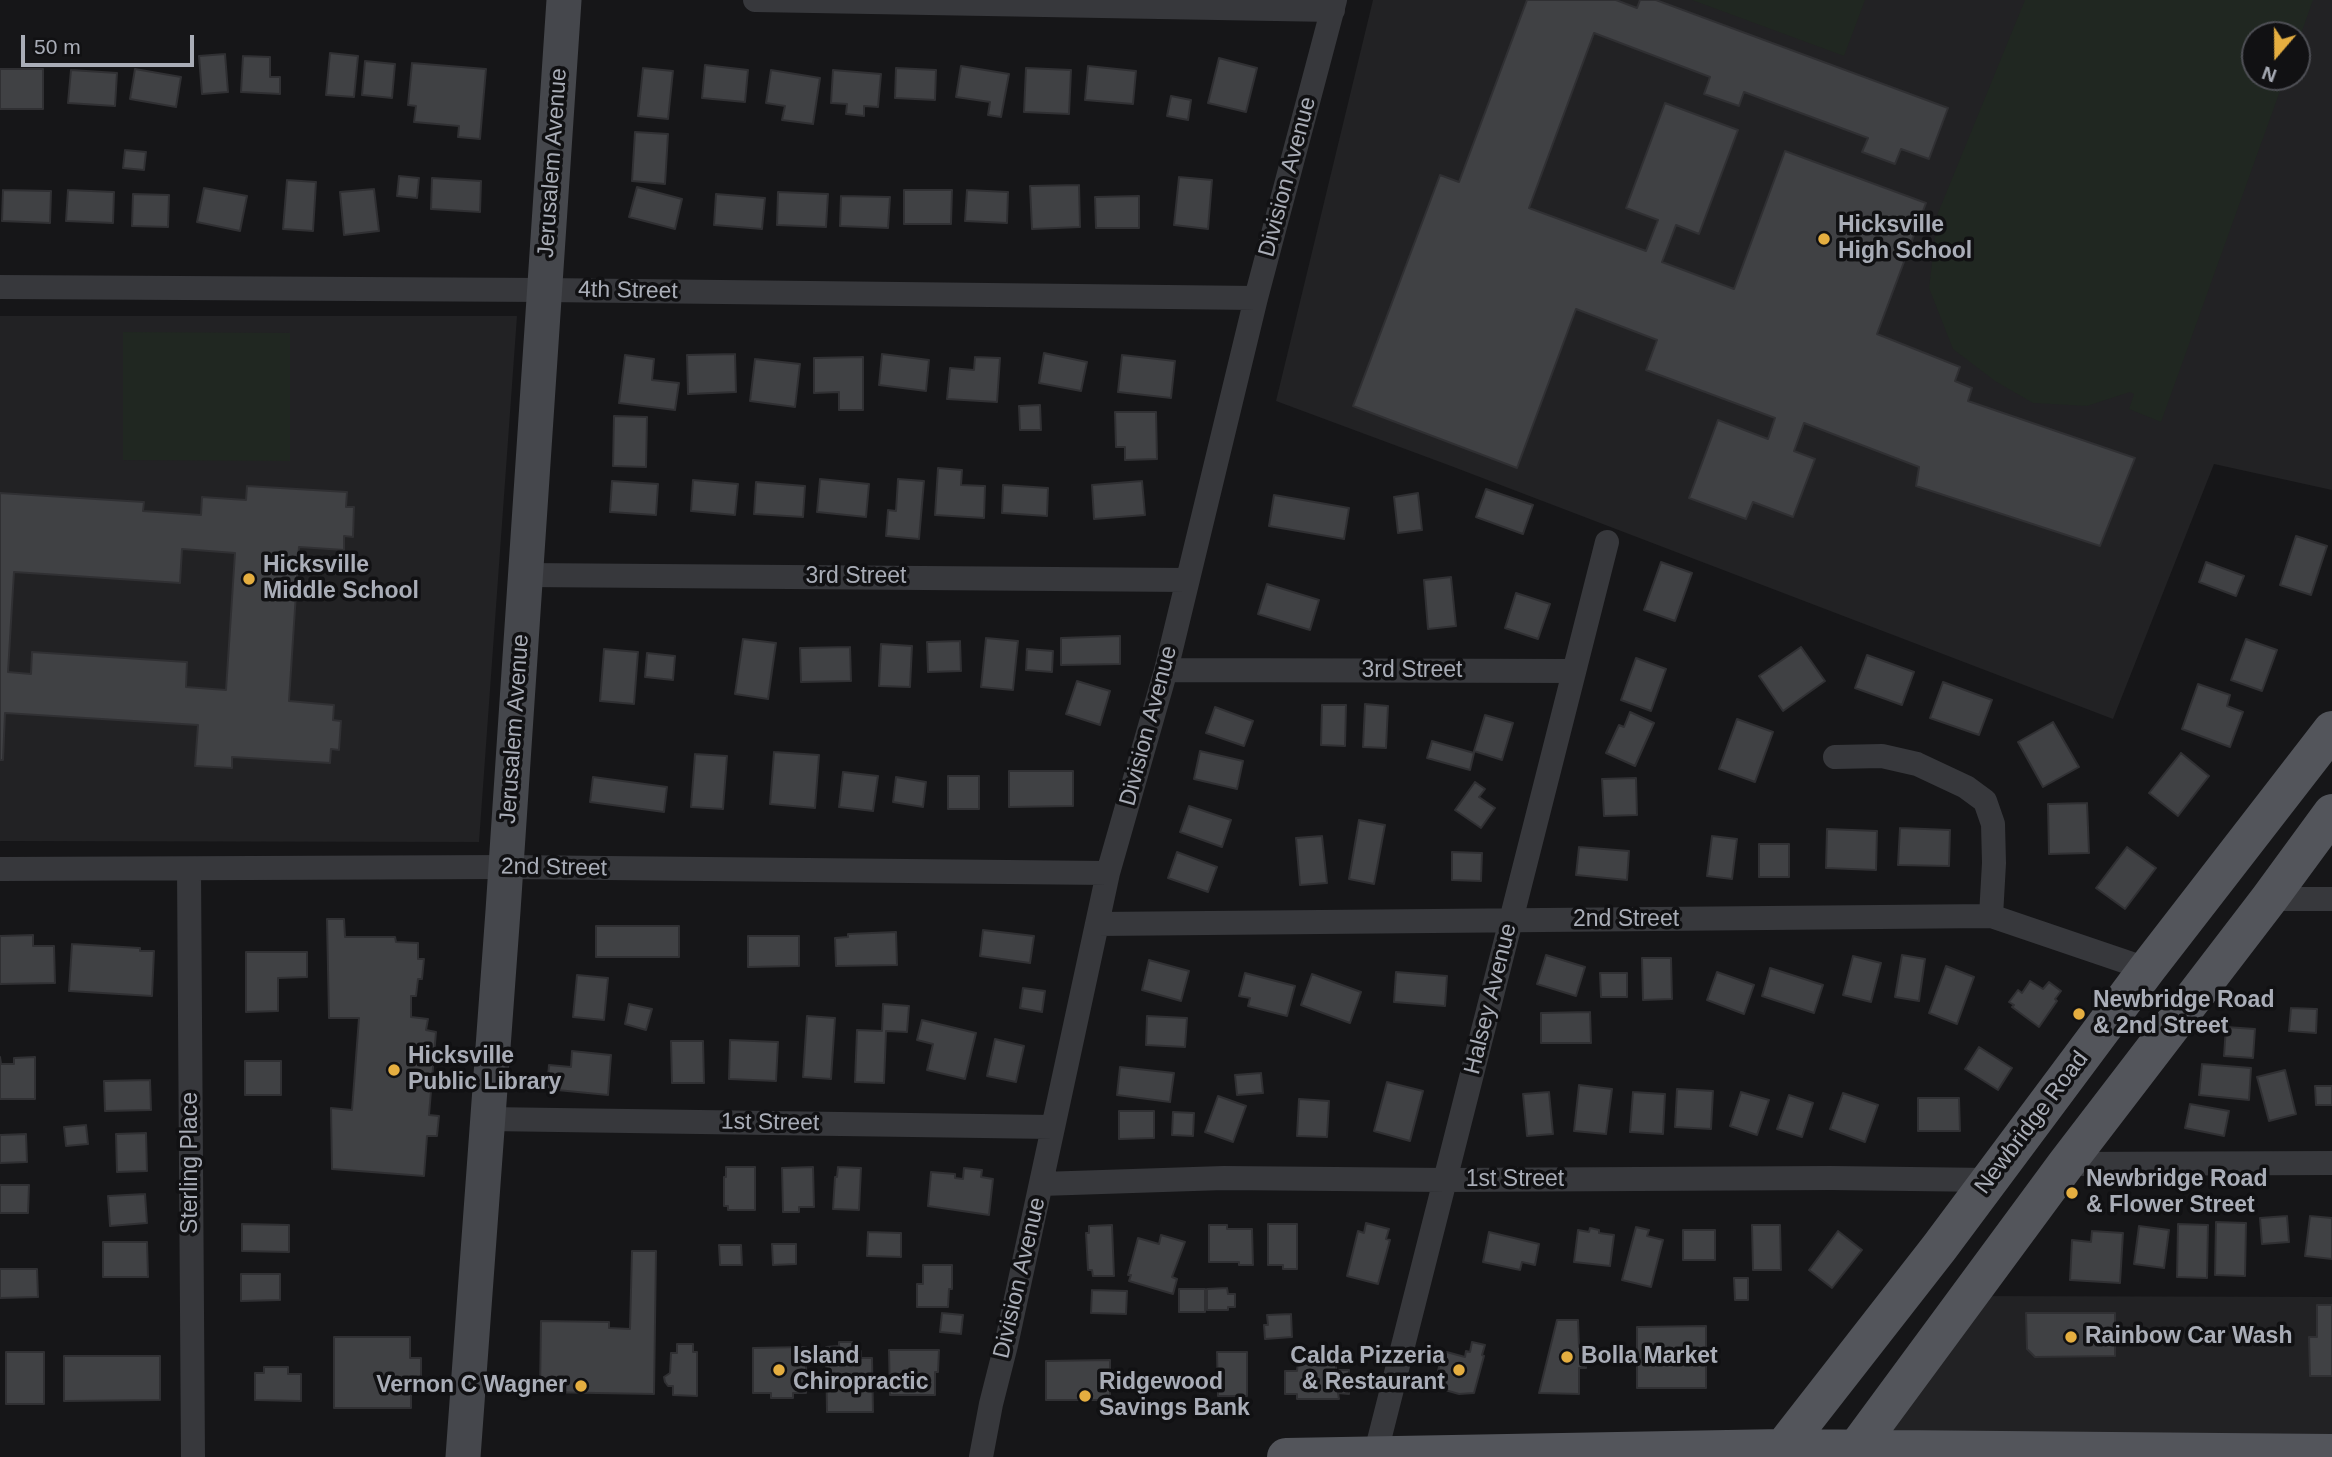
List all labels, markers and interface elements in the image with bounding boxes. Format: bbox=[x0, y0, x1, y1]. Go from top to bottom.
scale bar bbox=[24, 21, 198, 65]
north arrow bbox=[2241, 21, 2311, 91]
text: 50 m bbox=[34, 35, 81, 58]
text: N bbox=[2259, 62, 2279, 87]
street label: Jerusalem Avenue bbox=[533, 67, 573, 259]
street label: Division Avenue bbox=[1253, 94, 1323, 260]
place label: Hicksville High School bbox=[1838, 212, 1972, 266]
marker: Hicksville High School bbox=[1816, 231, 1832, 247]
street label: 4th Street bbox=[578, 276, 678, 306]
place label: Hicksville Middle School bbox=[263, 552, 419, 606]
street label: 3rd Street bbox=[806, 563, 906, 591]
marker: Hicksville Middle School bbox=[241, 571, 257, 587]
street label: Jerusalem Avenue bbox=[495, 633, 535, 825]
street label: Division Avenue bbox=[1114, 643, 1184, 809]
street label: 3rd Street bbox=[1362, 657, 1462, 685]
street label: 2nd Street bbox=[501, 853, 607, 883]
street label: 2nd Street bbox=[1573, 906, 1679, 934]
street label: Halsey Avenue bbox=[1459, 921, 1523, 1077]
place label: Newbridge Road & 2nd Street bbox=[2093, 987, 2274, 1041]
marker: Newbridge Road & 2nd Street bbox=[2071, 1006, 2087, 1022]
place label: Hicksville Public Library bbox=[408, 1043, 561, 1097]
street label: Newbridge Road bbox=[1969, 1046, 2095, 1200]
marker: Hicksville Public Library bbox=[386, 1062, 402, 1078]
street label: Sterling Place bbox=[177, 1092, 205, 1234]
street label: 1st Street bbox=[721, 1108, 819, 1138]
street label: 1st Street bbox=[1466, 1166, 1564, 1194]
place label: Newbridge Road & Flower Street bbox=[2086, 1166, 2267, 1220]
marker: Newbridge Road & Flower Street bbox=[2064, 1185, 2080, 1201]
street label: Division Avenue bbox=[988, 1195, 1052, 1361]
place label: Rainbow Car Wash bbox=[2085, 1323, 2292, 1351]
marker: Rainbow Car Wash bbox=[2063, 1329, 2079, 1345]
place label: Island Chiropractic bbox=[793, 1343, 928, 1397]
place label: Calda Pizzeria & Restaurant bbox=[1290, 1343, 1445, 1397]
place label: Bolla Market bbox=[1581, 1343, 1718, 1371]
marker: Bolla Market bbox=[1559, 1349, 1575, 1365]
marker: Island Chiropractic bbox=[771, 1362, 787, 1378]
marker: Calda Pizzeria & Restaurant bbox=[1451, 1362, 1467, 1378]
place label: Ridgewood Savings Bank bbox=[1099, 1369, 1250, 1423]
place label: Vernon C Wagner bbox=[376, 1372, 567, 1400]
marker: Vernon C Wagner bbox=[573, 1378, 589, 1394]
marker: Ridgewood Savings Bank bbox=[1077, 1388, 1093, 1404]

